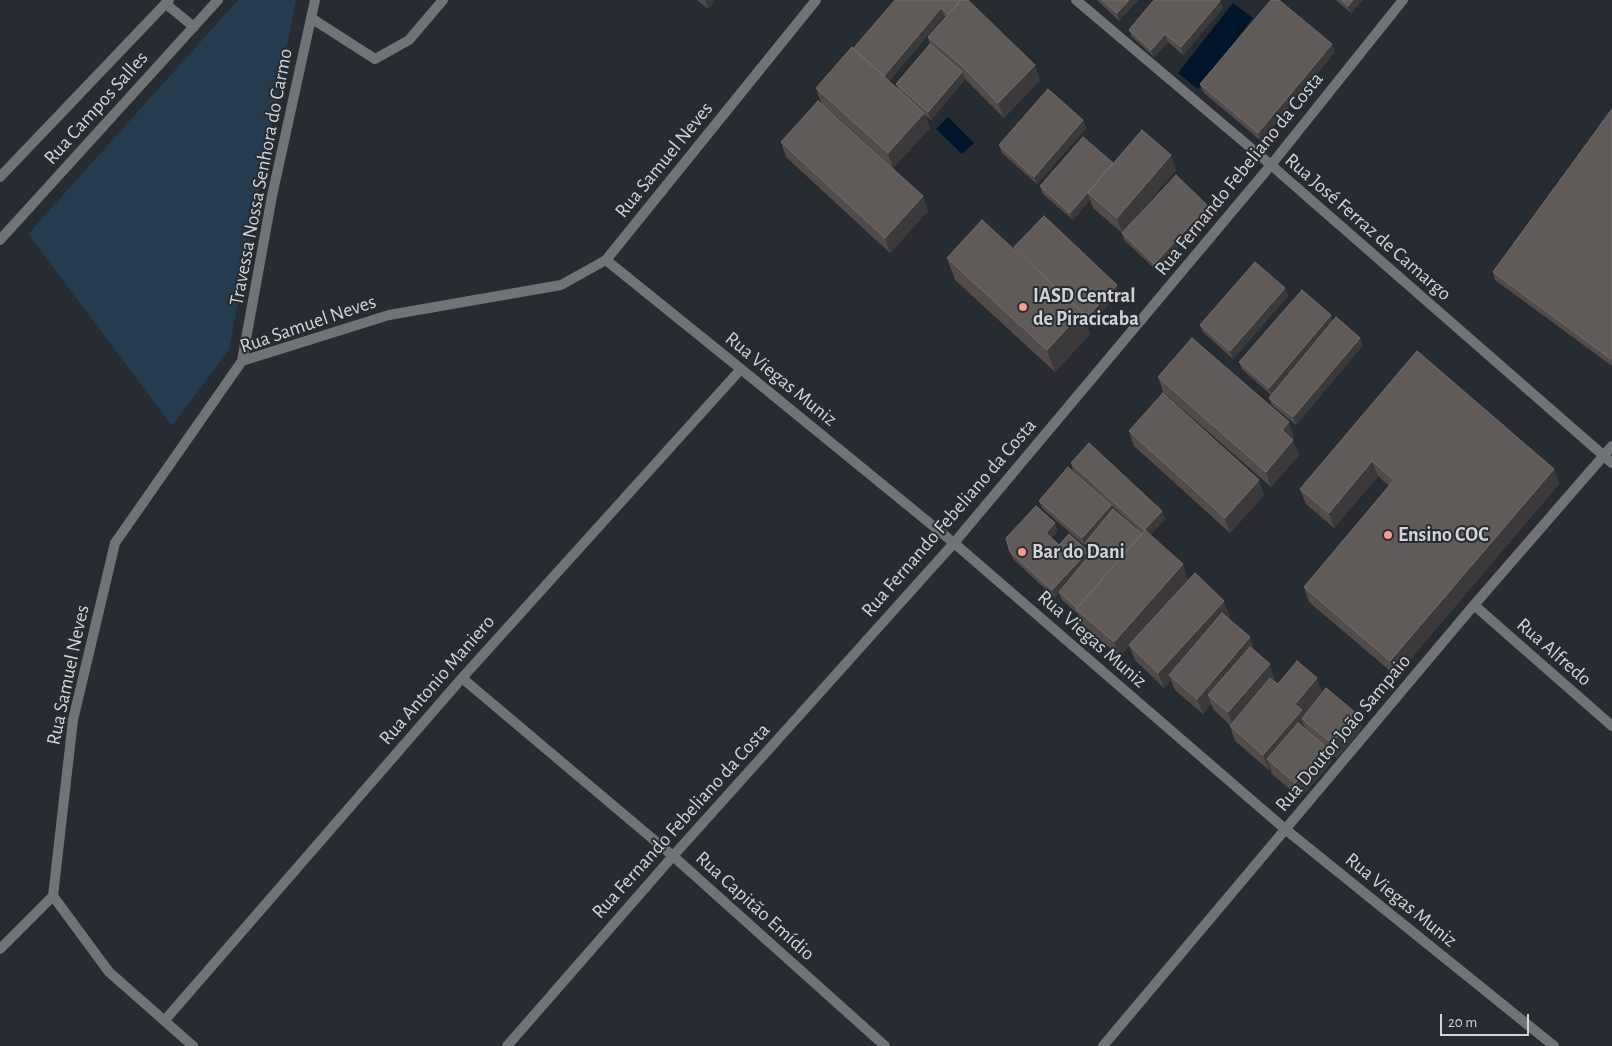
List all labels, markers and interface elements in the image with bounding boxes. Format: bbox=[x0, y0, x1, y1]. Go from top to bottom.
street label: Rua Campos Salles bbox=[39, 46, 153, 170]
street label: Travessa Nossa Senhora do Carmo bbox=[224, 46, 298, 308]
street label: Rua Fernando Febeliano da Costa bbox=[1149, 67, 1329, 281]
street label: Rua Samuel Neves bbox=[610, 97, 718, 223]
street label: Rua José Ferraz de Camargo bbox=[1280, 148, 1456, 306]
place label: IASD Central de Piracicaba bbox=[1033, 284, 1139, 331]
street label: Rua Samuel Neves bbox=[237, 289, 379, 359]
marker: IASD Central de Piracicaba bbox=[1017, 301, 1029, 313]
street label: Rua Viegas Muniz bbox=[720, 327, 842, 431]
street label: Rua Fernando Febeliano da Costa bbox=[856, 414, 1042, 622]
place label: Ensino COC bbox=[1398, 523, 1488, 547]
marker: Ensino COC bbox=[1382, 529, 1394, 541]
place label: Bar do Dani bbox=[1032, 540, 1125, 564]
marker: Bar do Dani bbox=[1016, 546, 1028, 558]
street label: Rua Viegas Muniz bbox=[1033, 585, 1151, 693]
street label: Rua Samuel Neves bbox=[41, 603, 95, 747]
street label: Rua Antonio Maniero bbox=[374, 610, 500, 750]
street label: Rua Alfredo bbox=[1511, 613, 1597, 691]
street label: Rua Doutor João Sampaio bbox=[1270, 649, 1416, 817]
street label: Rua Fernando Febeliano da Costa bbox=[587, 718, 775, 924]
street label: Rua Capitão Emídio bbox=[690, 846, 820, 966]
street label: Rua Viegas Muniz bbox=[1340, 848, 1462, 952]
scale bar bbox=[1442, 1004, 1531, 1036]
text: 20 m bbox=[1448, 1015, 1477, 1030]

